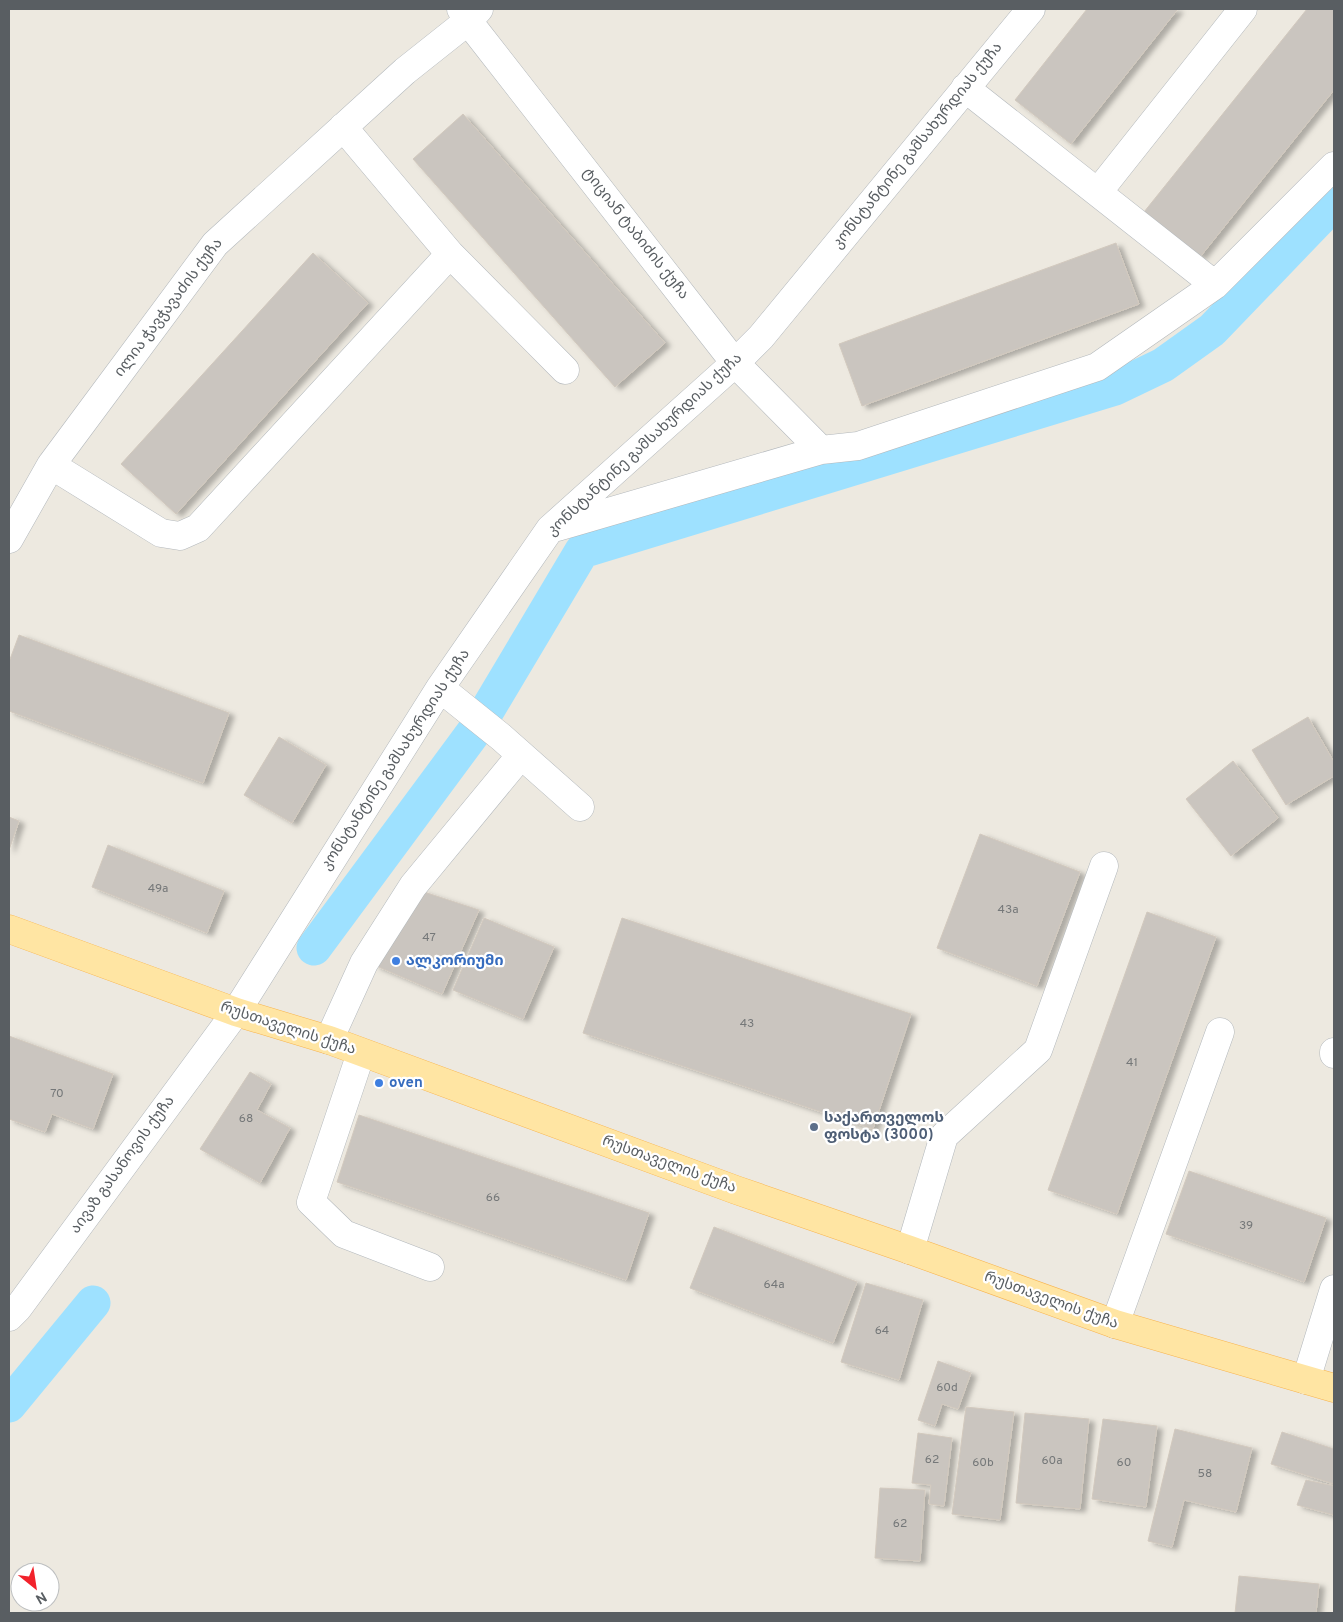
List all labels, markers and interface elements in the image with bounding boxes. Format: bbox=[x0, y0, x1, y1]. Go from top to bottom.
street label: კონსტანტინე გამსახურდიას ქუჩა bbox=[829, 39, 1007, 253]
street label: ტიციან ტაბიძის ქუჩა bbox=[578, 164, 692, 304]
street label: ილია ჭავჭავაძის ქუჩა bbox=[111, 235, 227, 381]
street label: კონსტანტინე გამსახურდიას ქუჩა bbox=[543, 349, 747, 541]
street label: კონსტანტინე გამსახურდიას ქუჩა bbox=[317, 646, 475, 874]
house number: 49a bbox=[148, 881, 168, 897]
house number: 43a bbox=[997, 902, 1019, 918]
house number: 47 bbox=[422, 930, 436, 946]
place label: ალკორიუმი bbox=[406, 952, 504, 971]
marker: ალკორიუმი bbox=[390, 955, 402, 967]
street label: რუსთაველის ქუჩა bbox=[218, 998, 358, 1060]
house number: 43 bbox=[740, 1016, 754, 1032]
house number: 41 bbox=[1126, 1055, 1138, 1071]
place label: oven bbox=[389, 1074, 423, 1093]
marker: oven bbox=[373, 1077, 385, 1089]
house number: 70 bbox=[50, 1086, 64, 1102]
street label: აივაზ გასანოვის ქუჩა bbox=[67, 1092, 179, 1238]
place label: საქართველოს ფოსტა (3000) bbox=[824, 1109, 944, 1145]
house number: 68 bbox=[239, 1111, 253, 1127]
marker: საქართველოს ფოსტა (3000) bbox=[808, 1121, 820, 1133]
street label: რუსთაველის ქუჩა bbox=[599, 1132, 739, 1198]
house number: 66 bbox=[486, 1190, 500, 1206]
house number: 39 bbox=[1239, 1218, 1253, 1234]
street label: რუსთაველის ქუჩა bbox=[981, 1268, 1121, 1334]
house number: 64a bbox=[764, 1277, 784, 1293]
house number: 64 bbox=[875, 1323, 889, 1339]
house number: 60d bbox=[936, 1380, 958, 1396]
house number: 62 bbox=[925, 1452, 939, 1468]
house number: 60a bbox=[1041, 1453, 1063, 1469]
house number: 60b bbox=[972, 1455, 994, 1471]
house number: 60 bbox=[1117, 1455, 1131, 1471]
house number: 58 bbox=[1198, 1466, 1212, 1482]
house number: 62 bbox=[893, 1516, 907, 1532]
north arrow bbox=[10, 1562, 60, 1612]
text: N bbox=[32, 1587, 49, 1607]

